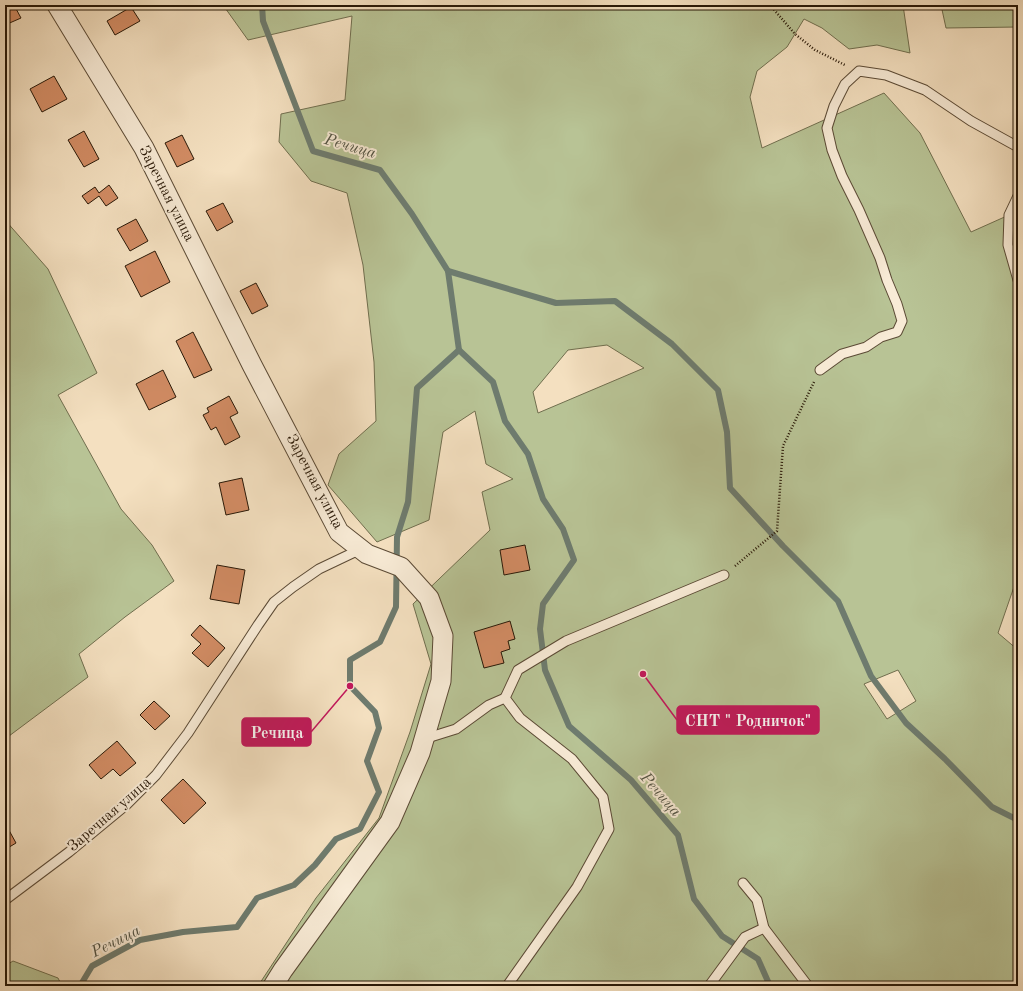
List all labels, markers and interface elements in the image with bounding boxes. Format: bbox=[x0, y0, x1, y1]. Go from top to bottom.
water label: Речица bbox=[322, 132, 378, 162]
street label: Заречная улица bbox=[135, 144, 197, 245]
street label: Заречная улица bbox=[283, 432, 346, 532]
callout: СНТ " Родничок" bbox=[677, 706, 819, 734]
text: СНТ " Родничок" bbox=[685, 714, 811, 730]
callout: Речица bbox=[242, 718, 311, 746]
text: Речица bbox=[250, 726, 304, 742]
water label: Речица bbox=[636, 769, 684, 820]
street label: Заречная улица bbox=[65, 775, 155, 855]
water label: Речица bbox=[88, 923, 143, 962]

